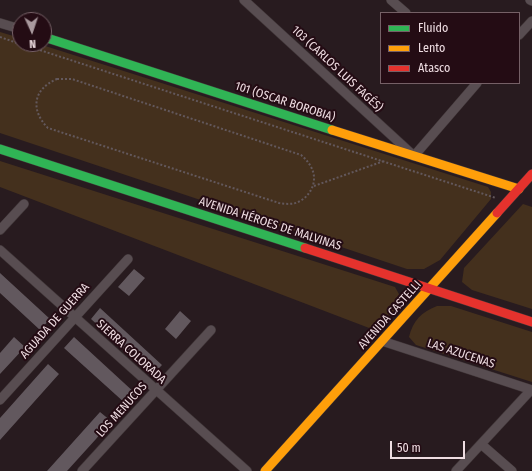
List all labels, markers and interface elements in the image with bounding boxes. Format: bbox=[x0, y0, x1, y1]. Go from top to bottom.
north arrow bbox=[12, 12, 52, 52]
legend bbox=[380, 12, 520, 84]
text: Fluido bbox=[418, 21, 448, 35]
street label: 103 (CARLOS LUIS FAGÉS) bbox=[288, 23, 386, 115]
text: N bbox=[29, 37, 36, 50]
text: Lento bbox=[418, 41, 445, 55]
text: Atasco bbox=[418, 61, 450, 75]
street label: 101 (OSCAR BOROBIA) bbox=[233, 79, 337, 125]
street label: AVENIDA HÉROES DE MALVINAS bbox=[197, 194, 343, 254]
street label: AVENIDA CASTELLI bbox=[355, 278, 425, 352]
street label: AGUADA DE GUERRA bbox=[17, 280, 93, 362]
street label: SIERRA COLORADA bbox=[93, 317, 169, 387]
street label: LAS AZUCENAS bbox=[425, 336, 497, 372]
street label: LOS MENUCOS bbox=[94, 380, 150, 440]
scale bar bbox=[392, 433, 467, 459]
text: 50 m bbox=[397, 441, 421, 455]

